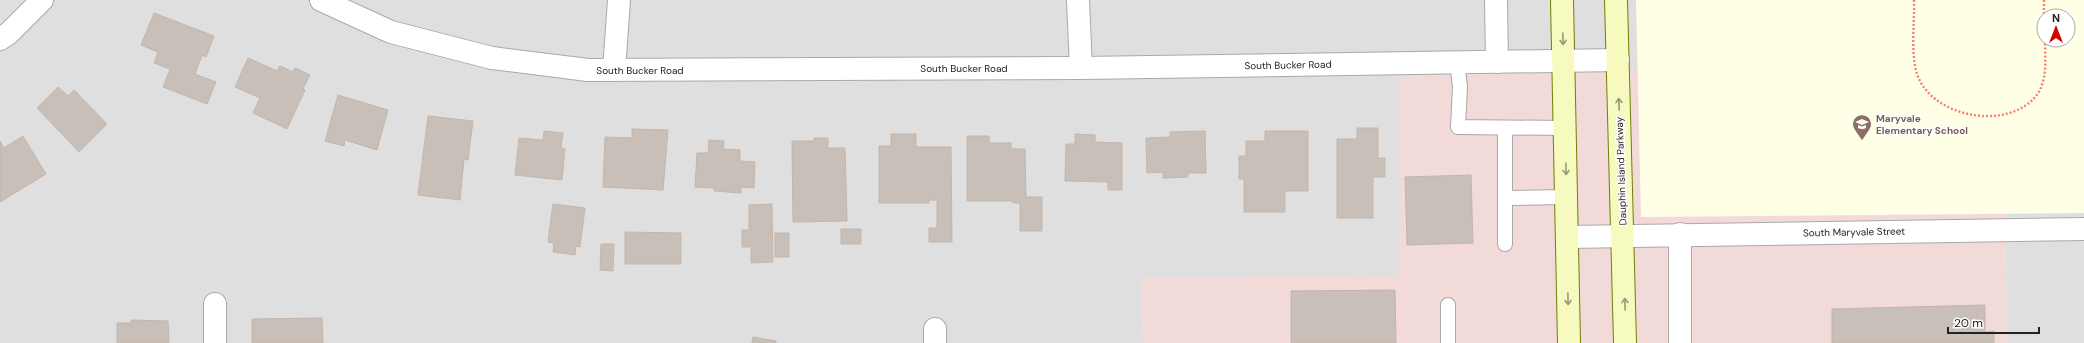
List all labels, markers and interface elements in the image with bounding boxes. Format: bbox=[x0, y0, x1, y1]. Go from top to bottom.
north arrow bbox=[2036, 8, 2076, 48]
text: N bbox=[2052, 11, 2060, 25]
one-way arrow bbox=[1559, 32, 1567, 45]
street label: South Bucker Road bbox=[1244, 58, 1332, 72]
street label: South Bucker Road bbox=[920, 62, 1008, 75]
street label: South Bucker Road bbox=[596, 64, 684, 77]
one-way arrow bbox=[1616, 98, 1623, 111]
place label: Maryvale Elementary School bbox=[1876, 112, 1968, 137]
school or university icon: Maryvale Elementary School bbox=[1851, 113, 1873, 141]
street label: Dauphin Island Parkway bbox=[1613, 116, 1629, 226]
one-way arrow bbox=[1562, 162, 1570, 175]
street label: South Maryvale Street bbox=[1803, 225, 1905, 239]
one-way arrow bbox=[1565, 292, 1572, 305]
one-way arrow bbox=[1621, 298, 1629, 311]
scale bar bbox=[1948, 309, 2039, 335]
text: 20 m bbox=[1954, 315, 1983, 331]

